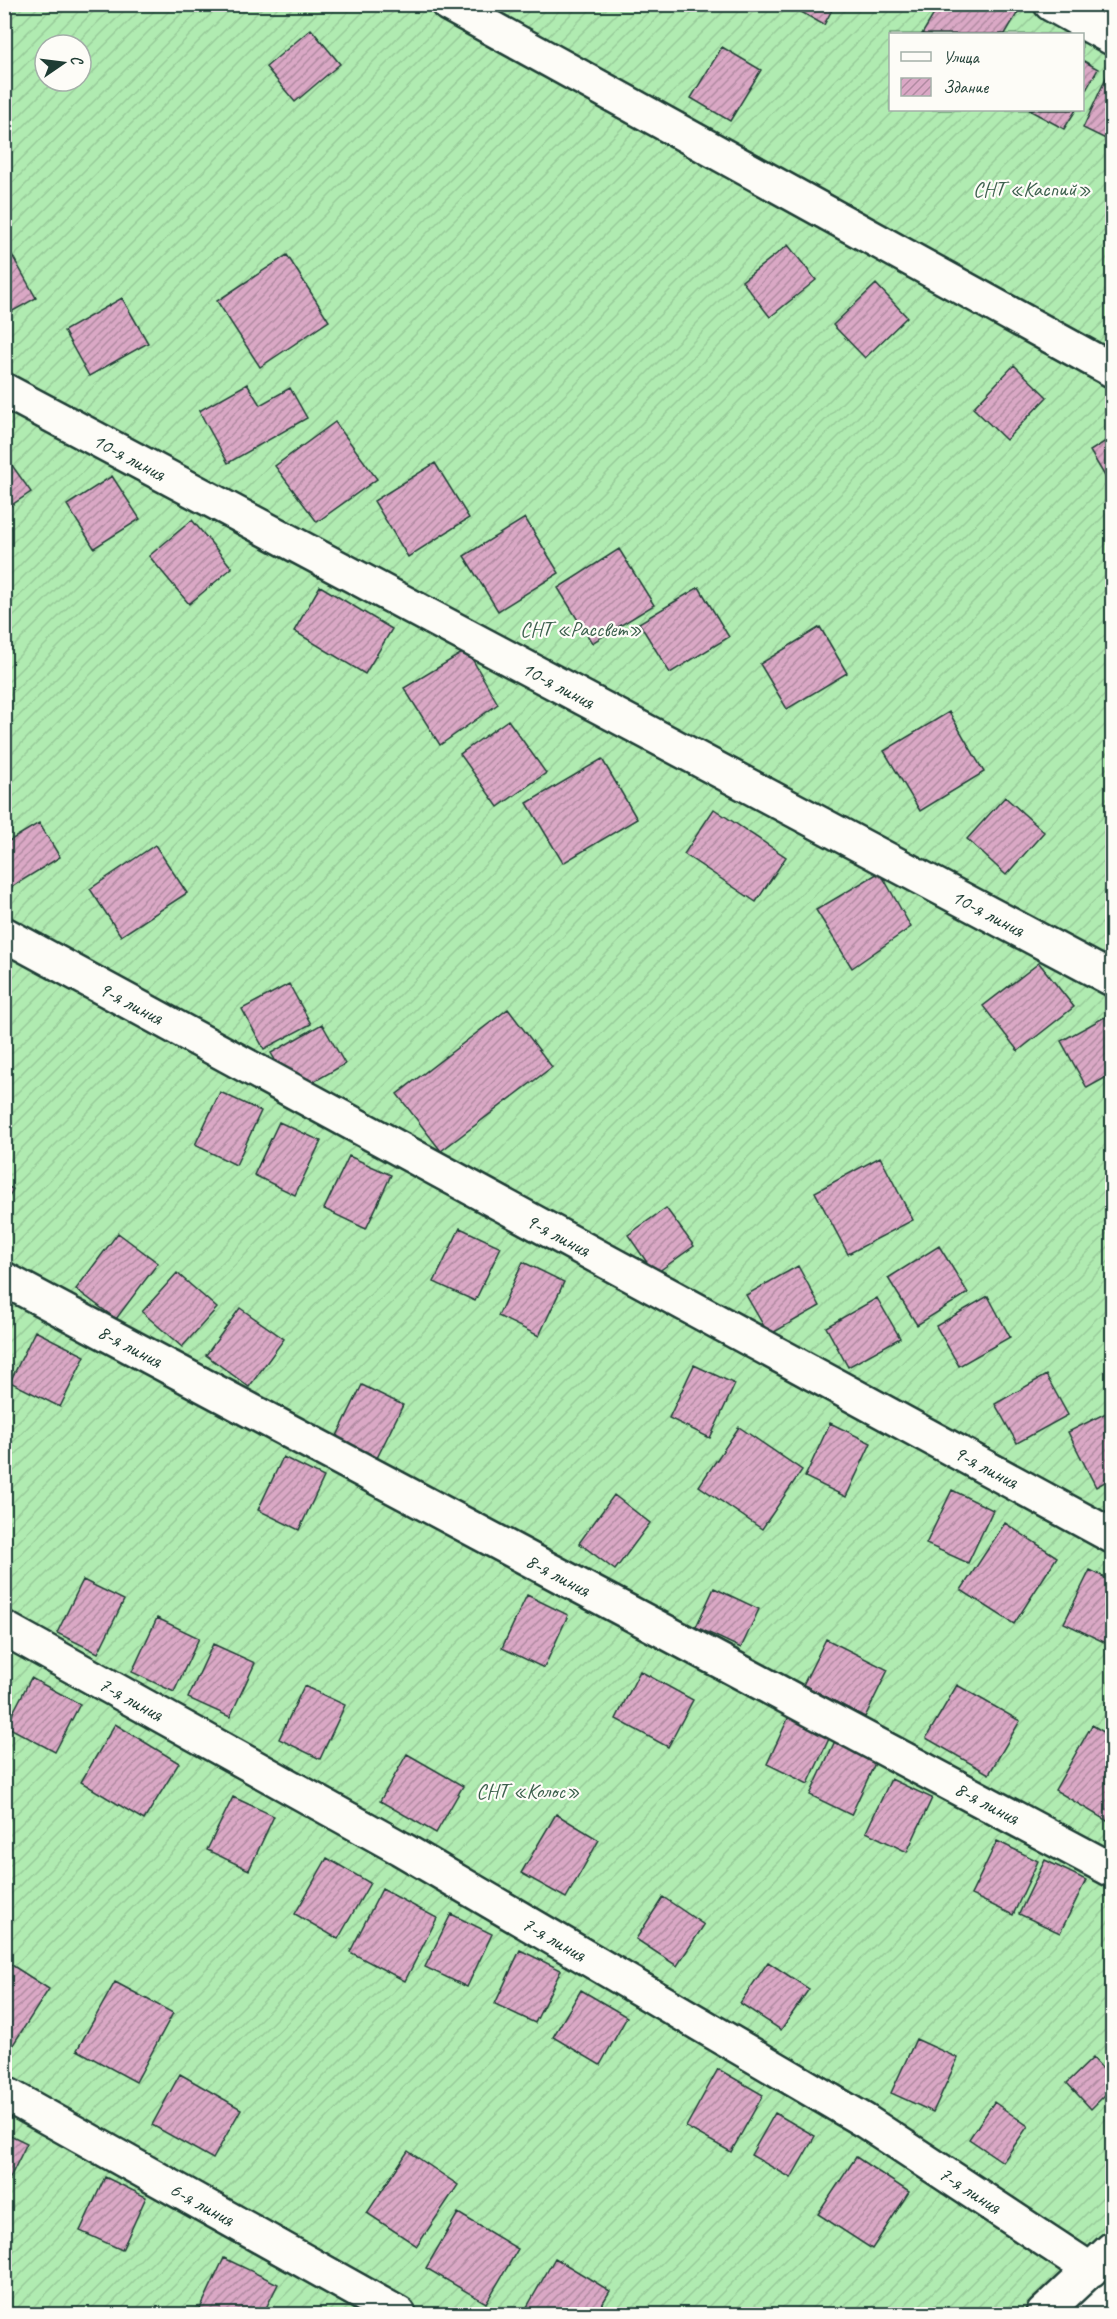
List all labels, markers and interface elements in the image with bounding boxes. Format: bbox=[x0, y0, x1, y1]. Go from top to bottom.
north arrow bbox=[33, 33, 93, 93]
legend bbox=[889, 33, 1084, 111]
text: Улица bbox=[943, 46, 980, 68]
text: С bbox=[66, 53, 88, 68]
text: Здание bbox=[943, 76, 989, 98]
park label: СНТ «Каспий» bbox=[973, 176, 1091, 202]
street label: 10-я линия bbox=[88, 427, 171, 488]
park label: СНТ «Рассвет» bbox=[520, 616, 642, 642]
street label: 10-я линия bbox=[517, 655, 600, 716]
street label: 10-я линия bbox=[947, 883, 1030, 944]
street label: 9-я линия bbox=[94, 975, 169, 1031]
street label: 9-я линия bbox=[521, 1207, 596, 1263]
street label: 8-я линия bbox=[93, 1318, 168, 1374]
street label: 9-я линия bbox=[949, 1439, 1024, 1495]
street label: 8-я линия bbox=[521, 1547, 596, 1603]
street label: 7-я линия bbox=[94, 1671, 169, 1728]
street label: 8-я линия bbox=[950, 1775, 1025, 1831]
park label: СНТ «Колос» bbox=[476, 1778, 580, 1804]
street label: 7-я линия bbox=[518, 1910, 592, 1968]
street label: 7-я линия bbox=[934, 2160, 1007, 2221]
street label: 6-я линия bbox=[165, 2176, 240, 2233]

